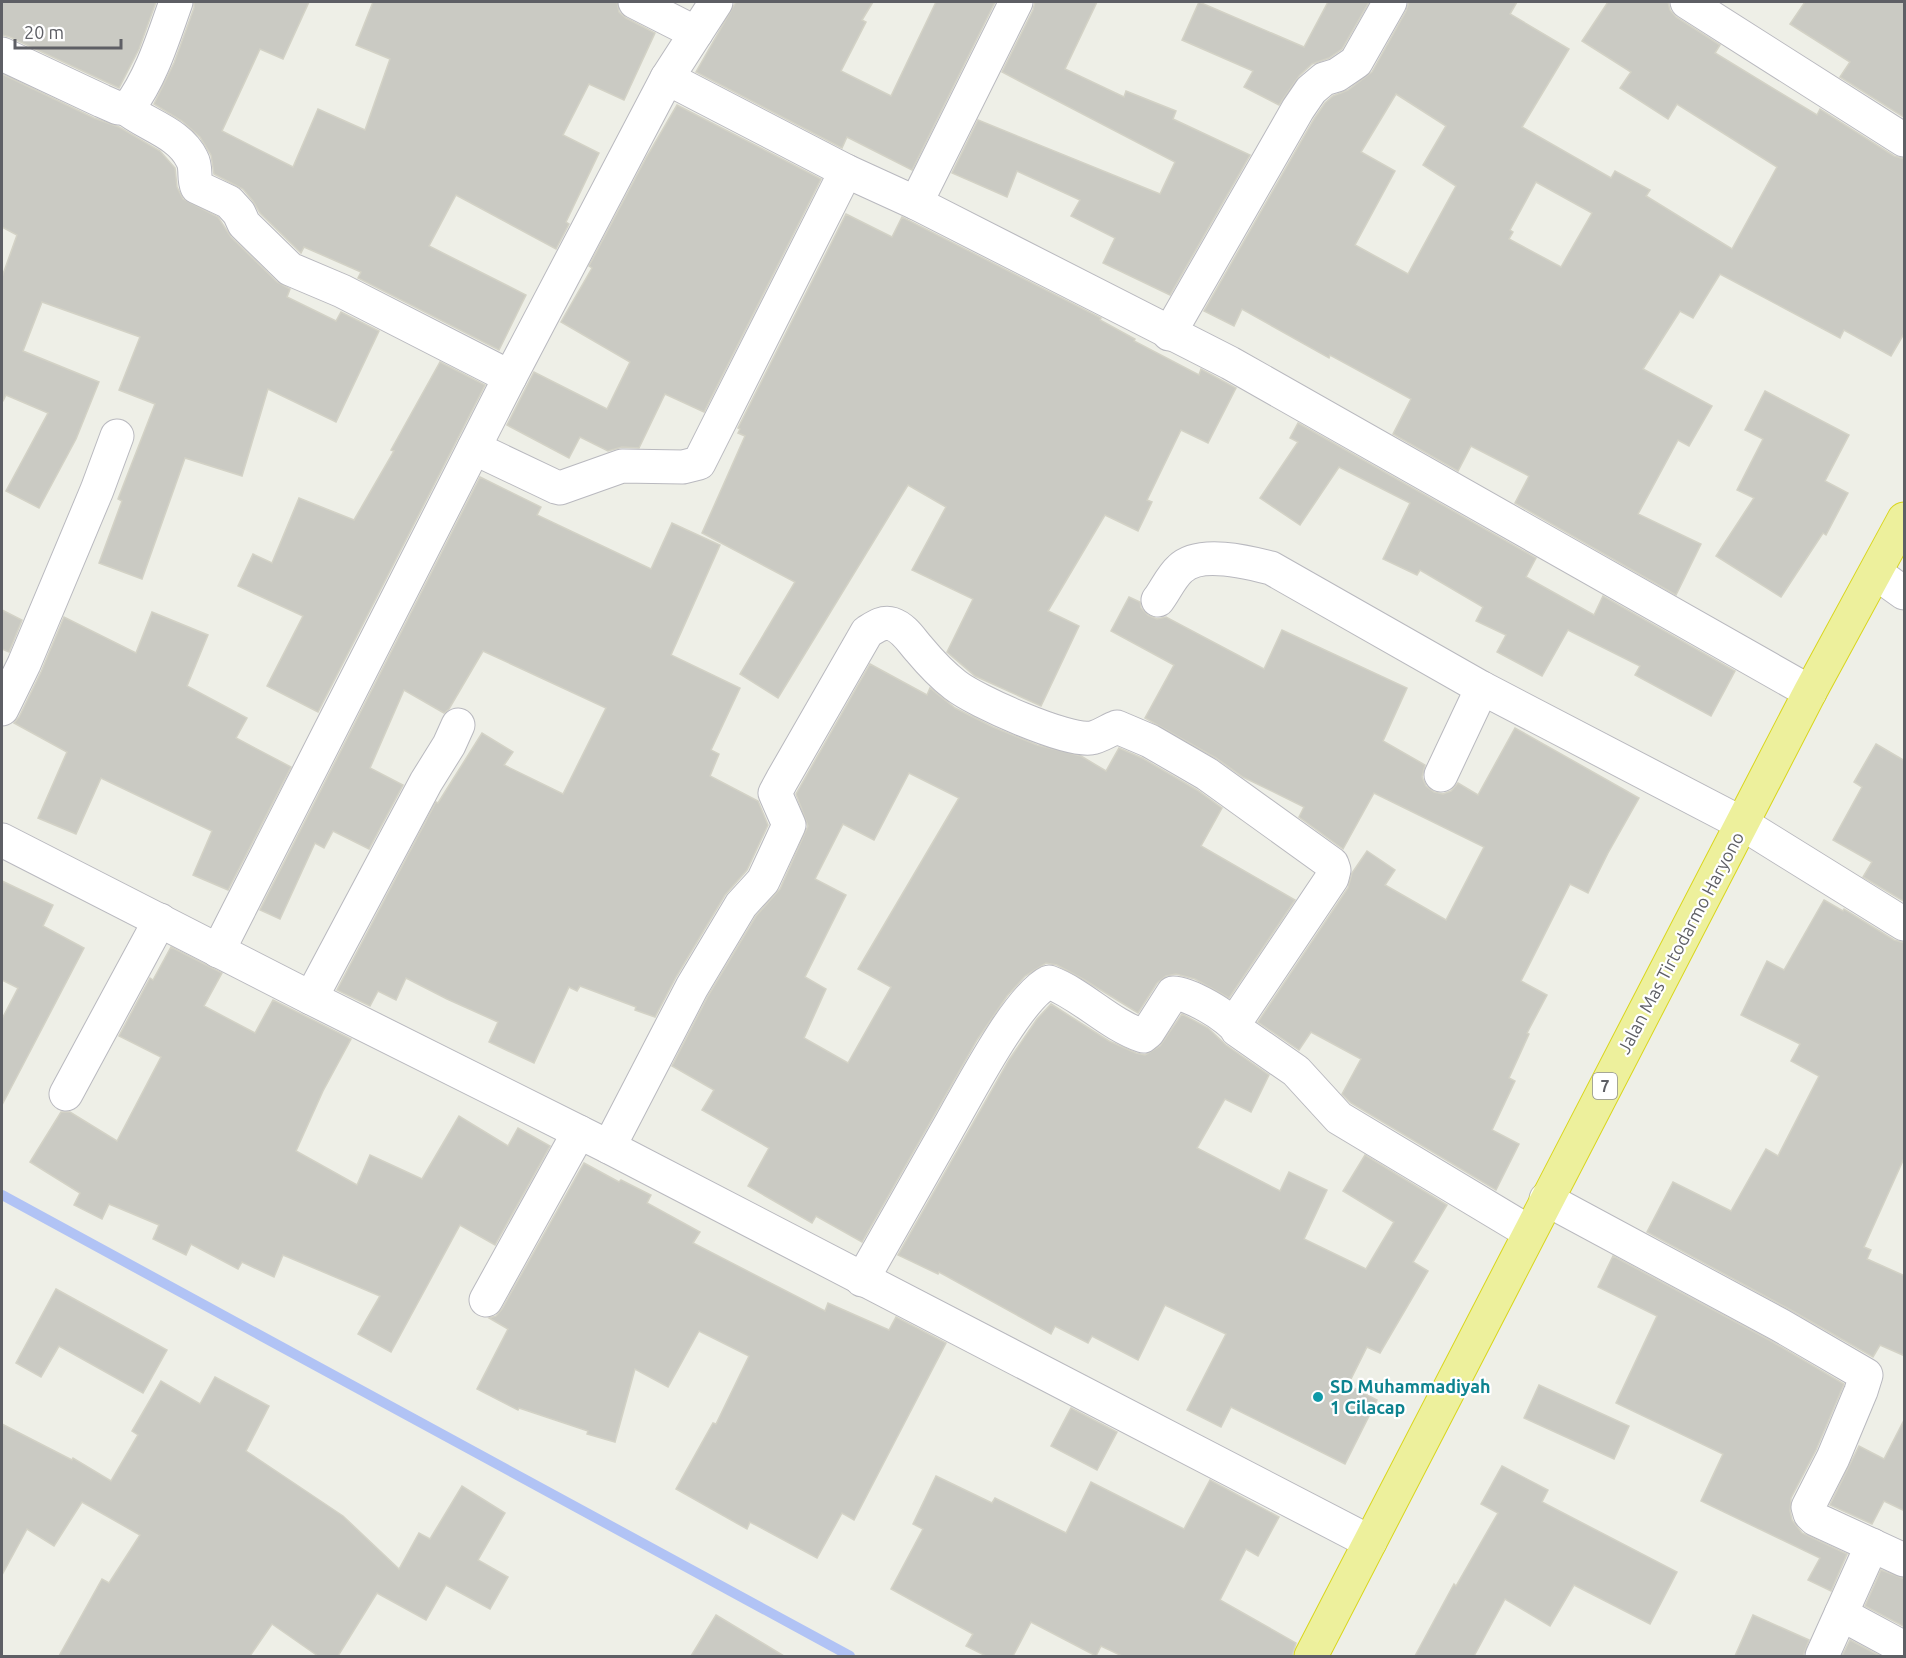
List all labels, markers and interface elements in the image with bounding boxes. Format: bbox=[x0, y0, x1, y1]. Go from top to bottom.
scale bar bbox=[15, 12, 122, 50]
text: 20 m bbox=[24, 22, 64, 42]
street label: Jalan Mas Tirtodarmo Haryono bbox=[1613, 828, 1747, 1057]
road number: 7 bbox=[1593, 1073, 1617, 1099]
place label: SD Muhammadiyah 1 Cilacap bbox=[1330, 1376, 1491, 1417]
marker: SD Muhammadiyah 1 Cilacap bbox=[1311, 1390, 1325, 1404]

